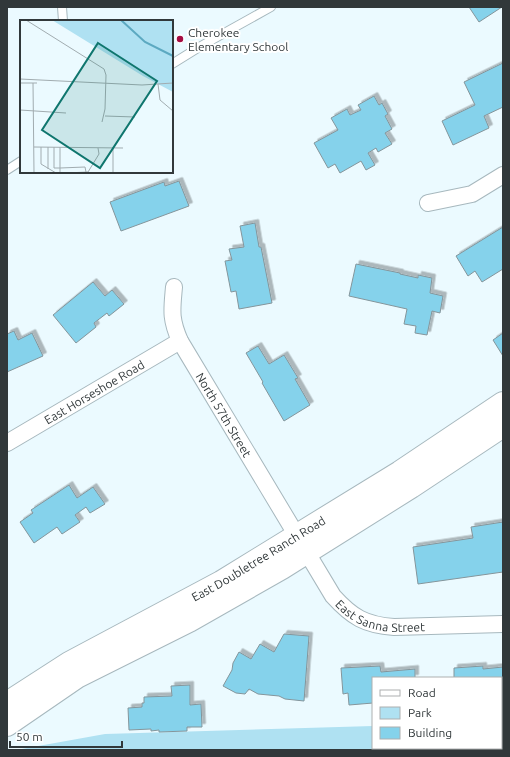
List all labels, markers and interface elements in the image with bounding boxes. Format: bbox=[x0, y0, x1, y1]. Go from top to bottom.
inset map bbox=[20, 20, 173, 173]
place label: Cherokee Elementary School bbox=[188, 26, 288, 53]
marker: Cherokee Elementary School bbox=[175, 34, 185, 44]
street label: East Horseshoe Road bbox=[42, 357, 146, 426]
street label: North 57th Street bbox=[194, 370, 255, 459]
street label: East Doubletree Ranch Road bbox=[189, 513, 327, 603]
street label: East Sanna Street bbox=[333, 597, 425, 634]
legend bbox=[372, 677, 502, 749]
text: Road bbox=[408, 686, 436, 699]
text: Park bbox=[408, 706, 432, 719]
scale bar bbox=[10, 723, 122, 749]
text: Building bbox=[408, 726, 452, 739]
text: 50 m bbox=[16, 730, 43, 743]

